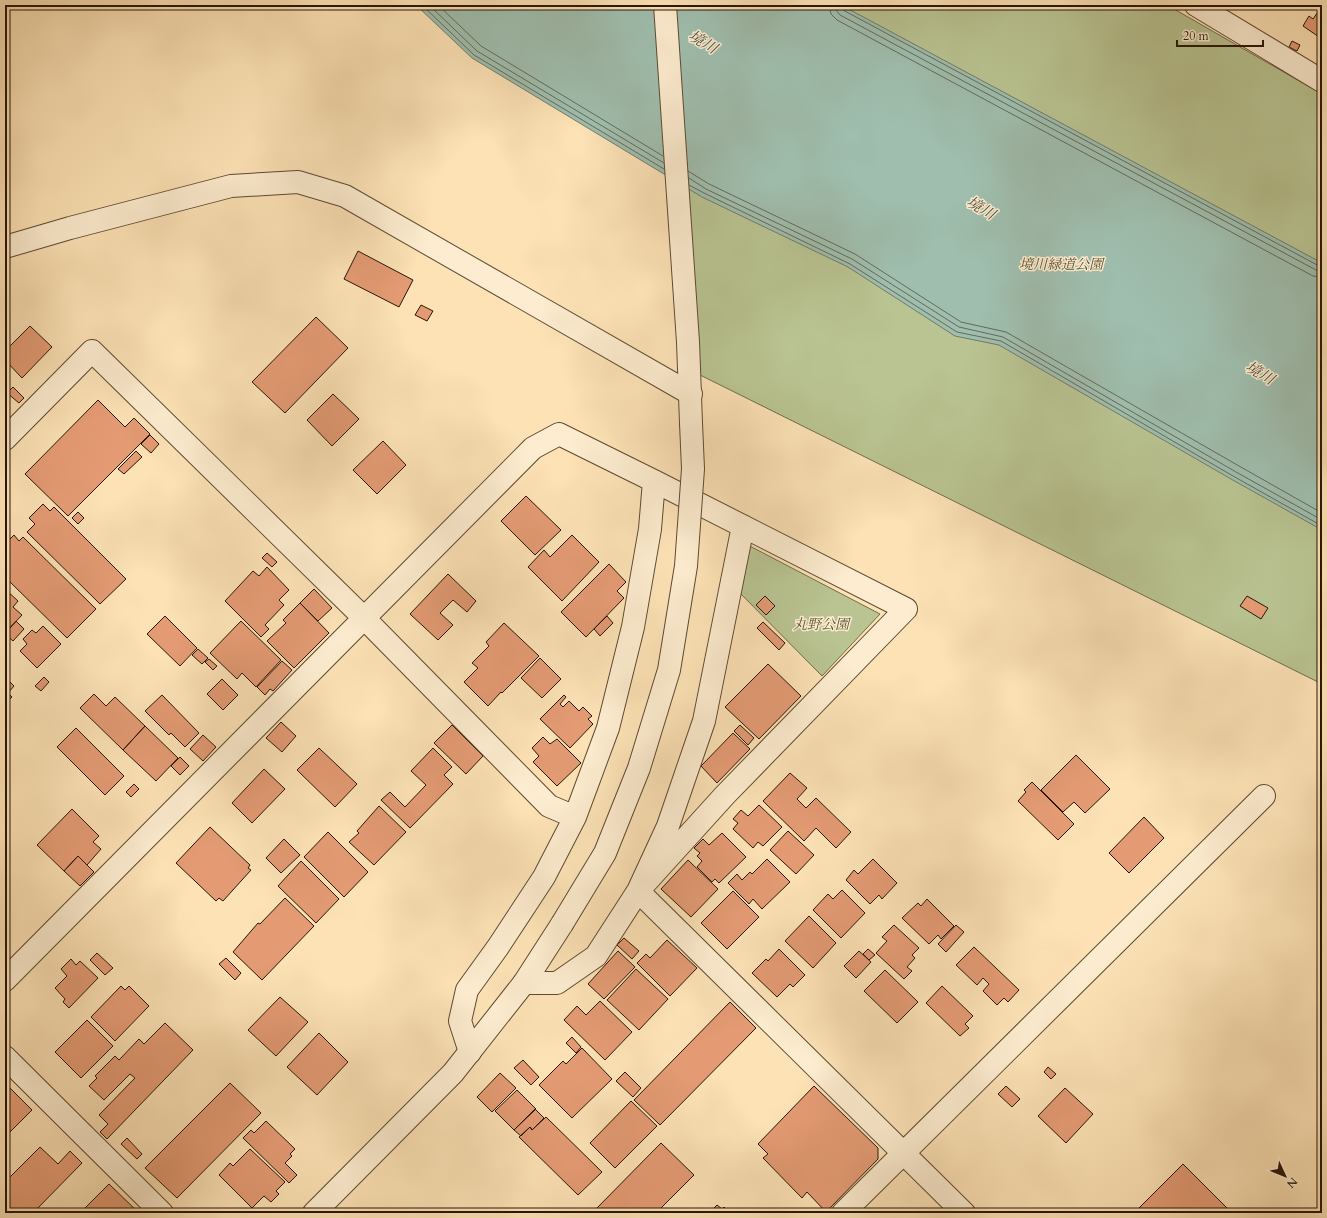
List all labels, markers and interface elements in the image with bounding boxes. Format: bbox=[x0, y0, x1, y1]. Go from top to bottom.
scale bar bbox=[1177, 22, 1263, 48]
water label: 境川 bbox=[685, 26, 723, 59]
text: 20 m bbox=[1183, 28, 1210, 44]
water label: 境川 bbox=[963, 192, 1001, 225]
park label: 境川緑道公園 bbox=[1019, 255, 1105, 274]
water label: 境川 bbox=[1242, 357, 1280, 390]
park label: 丸野公園 bbox=[793, 615, 851, 634]
north arrow bbox=[1265, 1156, 1305, 1196]
text: N bbox=[1283, 1174, 1301, 1192]

